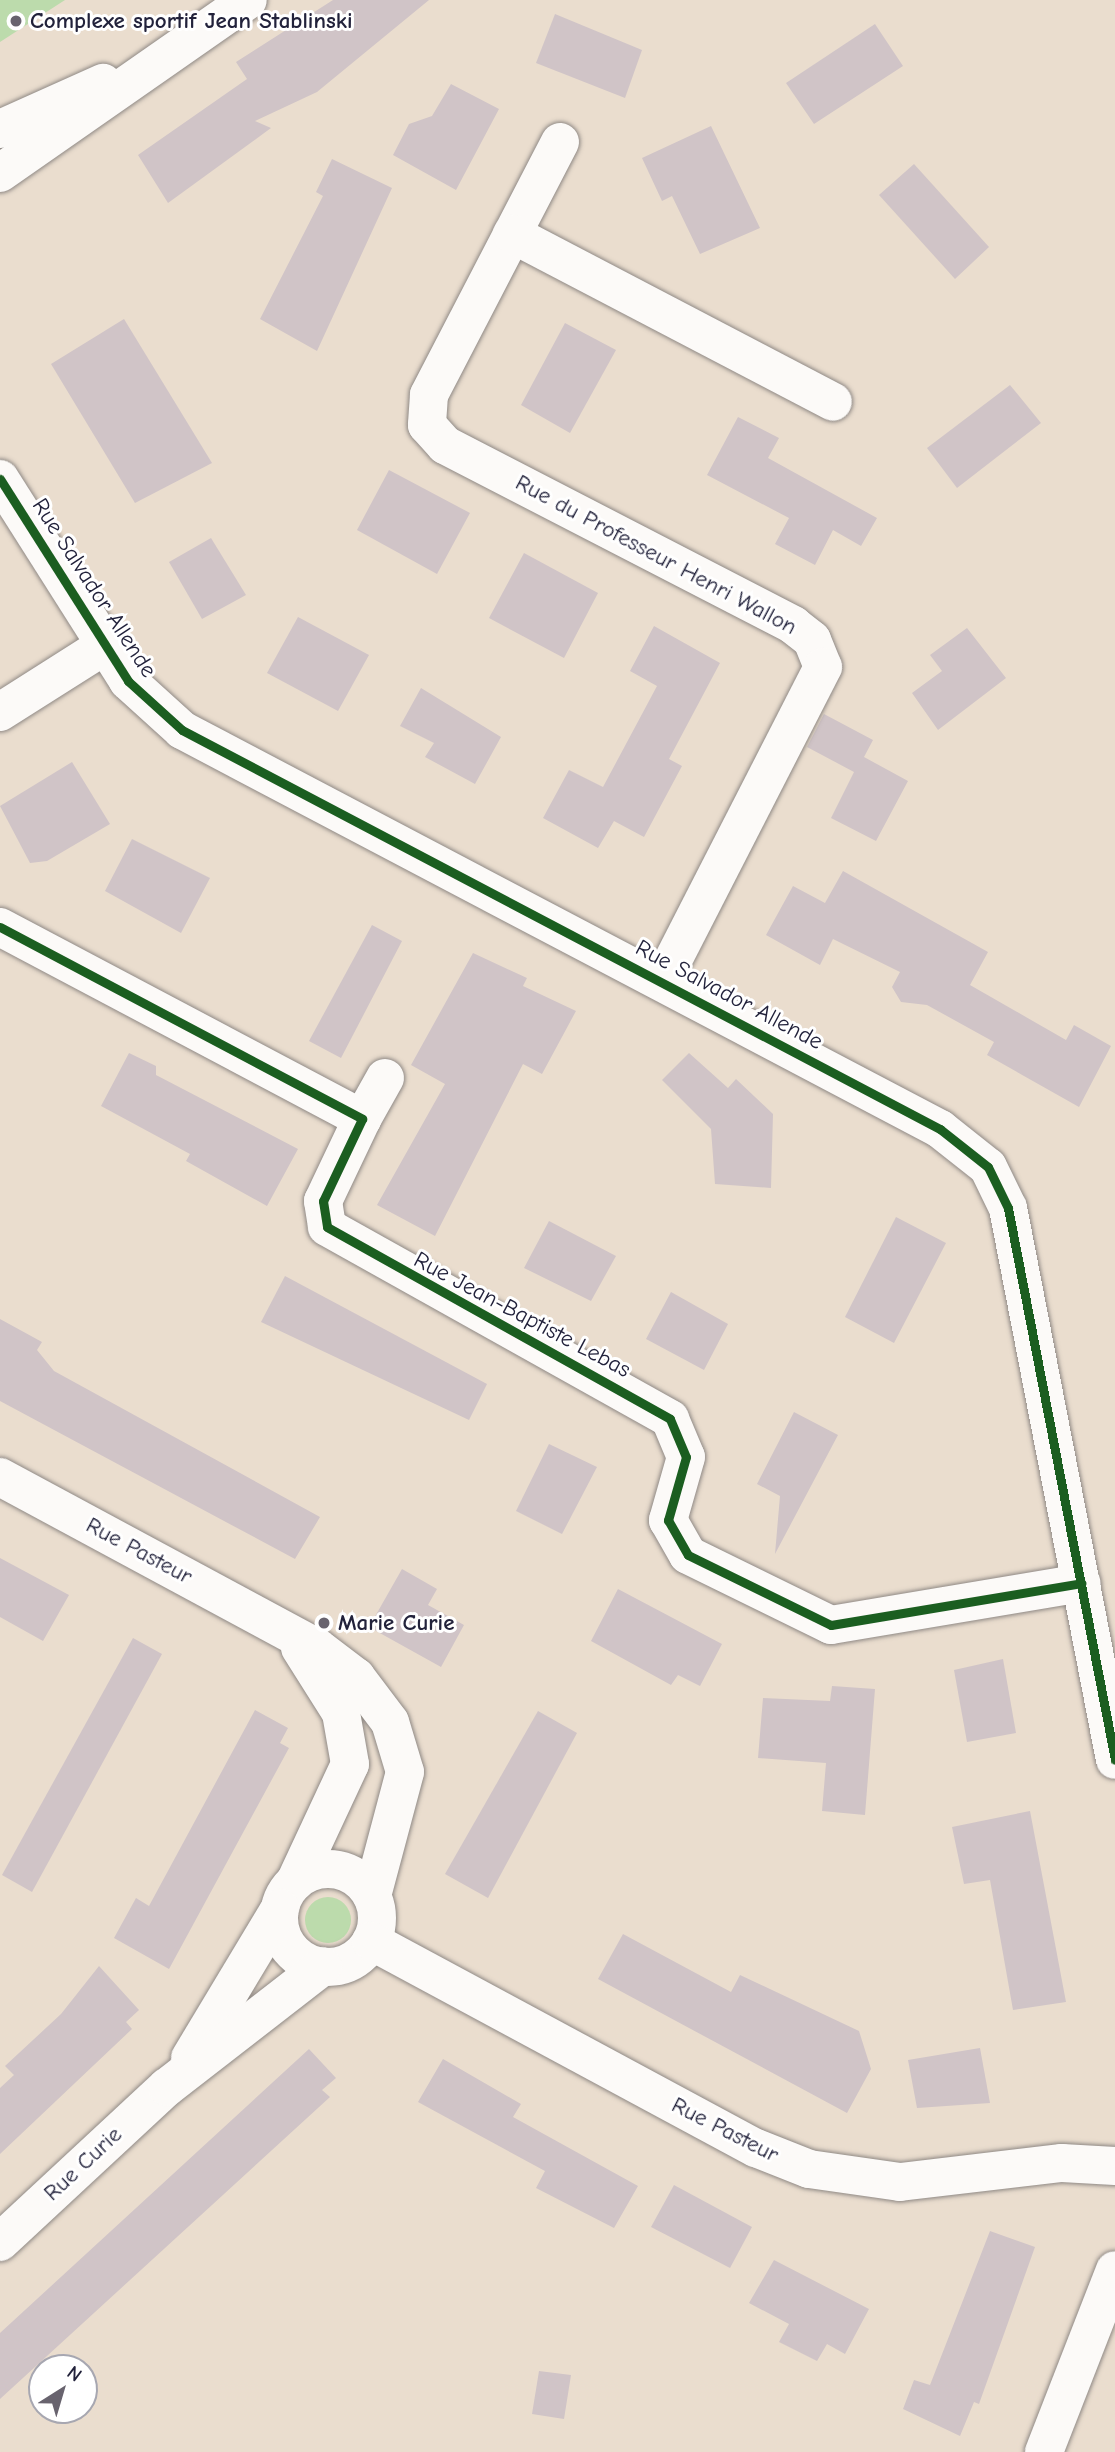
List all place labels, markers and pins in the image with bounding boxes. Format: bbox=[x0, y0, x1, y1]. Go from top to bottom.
place label: Complexe sportif Jean Stablinski bbox=[30, 7, 353, 35]
marker: Complexe sportif Jean Stablinski bbox=[8, 13, 24, 29]
place label: Marie Curie bbox=[338, 1609, 454, 1637]
marker: Marie Curie bbox=[316, 1615, 332, 1631]

